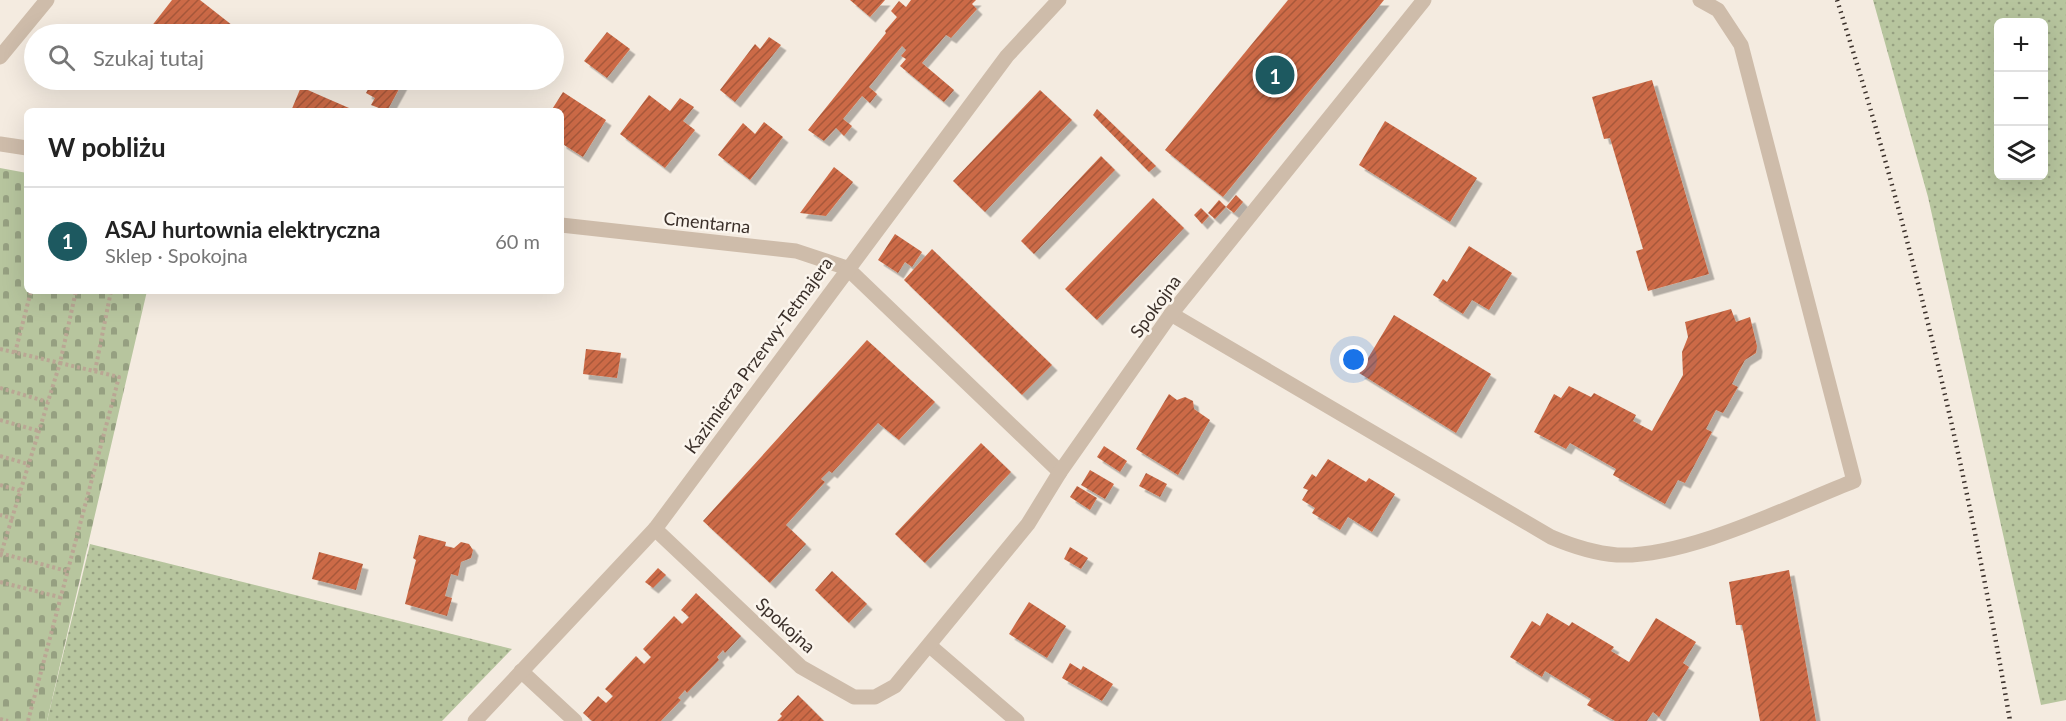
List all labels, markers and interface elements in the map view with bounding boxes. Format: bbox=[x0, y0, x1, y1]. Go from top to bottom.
map controls bbox=[1994, 18, 2048, 180]
button: + bbox=[1994, 18, 2048, 72]
search box bbox=[24, 24, 564, 90]
icon: search bbox=[45, 41, 78, 74]
text: Szukaj tutaj bbox=[93, 44, 204, 71]
pin: 1 bbox=[1256, 52, 1294, 98]
button: − bbox=[1994, 72, 2048, 126]
button: layers bbox=[1994, 126, 2048, 180]
text: W pobliżu bbox=[48, 131, 166, 163]
street label: Cmentarna bbox=[663, 207, 751, 237]
text: ASAJ hurtownia elektryczna bbox=[105, 216, 380, 243]
text: 1 bbox=[62, 229, 73, 253]
text: 60 m bbox=[495, 229, 540, 253]
text: Sklep · Spokojna bbox=[105, 243, 248, 267]
street label: Kazimierza Przerwy-Tetmajera bbox=[679, 252, 837, 458]
street label: Spokojna bbox=[1125, 270, 1185, 342]
your location bbox=[1339, 345, 1368, 374]
street label: Spokojna bbox=[752, 593, 820, 657]

